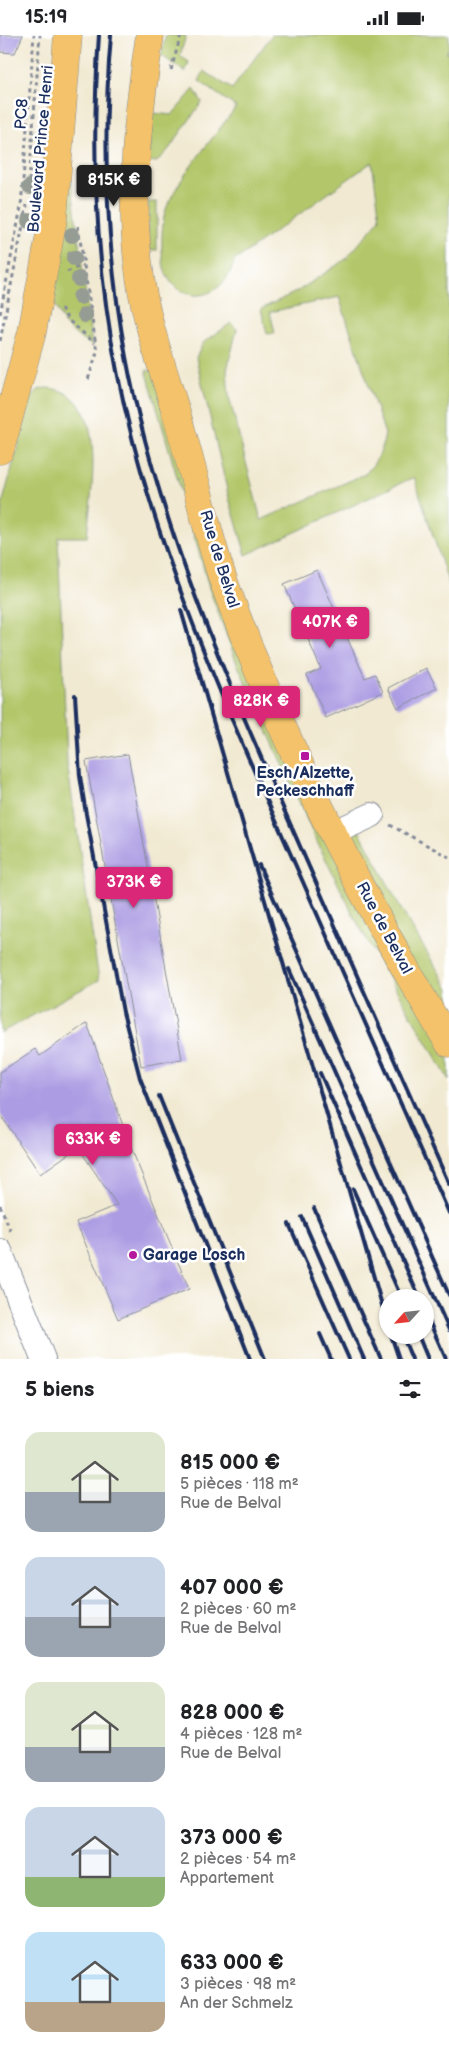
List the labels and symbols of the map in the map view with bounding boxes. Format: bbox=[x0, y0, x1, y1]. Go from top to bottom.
street label: Boulevard Prince Henri bbox=[24, 65, 58, 233]
street label: PC8 bbox=[11, 98, 33, 130]
pin: 815K € bbox=[73, 165, 155, 207]
street label: Rue de Belval bbox=[195, 508, 243, 610]
pin: 407K € bbox=[289, 607, 371, 649]
pin: 828K € bbox=[220, 685, 302, 728]
marker: Esch/Alzette, Peckeschhaff bbox=[299, 750, 311, 762]
place label: Esch/Alzette, Peckeschhaff bbox=[256, 764, 355, 801]
pin: 373K € bbox=[93, 867, 175, 909]
street label: Rue de Belval bbox=[352, 879, 416, 977]
pin: 633K € bbox=[52, 1123, 134, 1166]
place label: Garage Losch bbox=[143, 1246, 245, 1265]
marker: Garage Losch bbox=[127, 1249, 139, 1261]
north arrow bbox=[379, 1289, 434, 1344]

